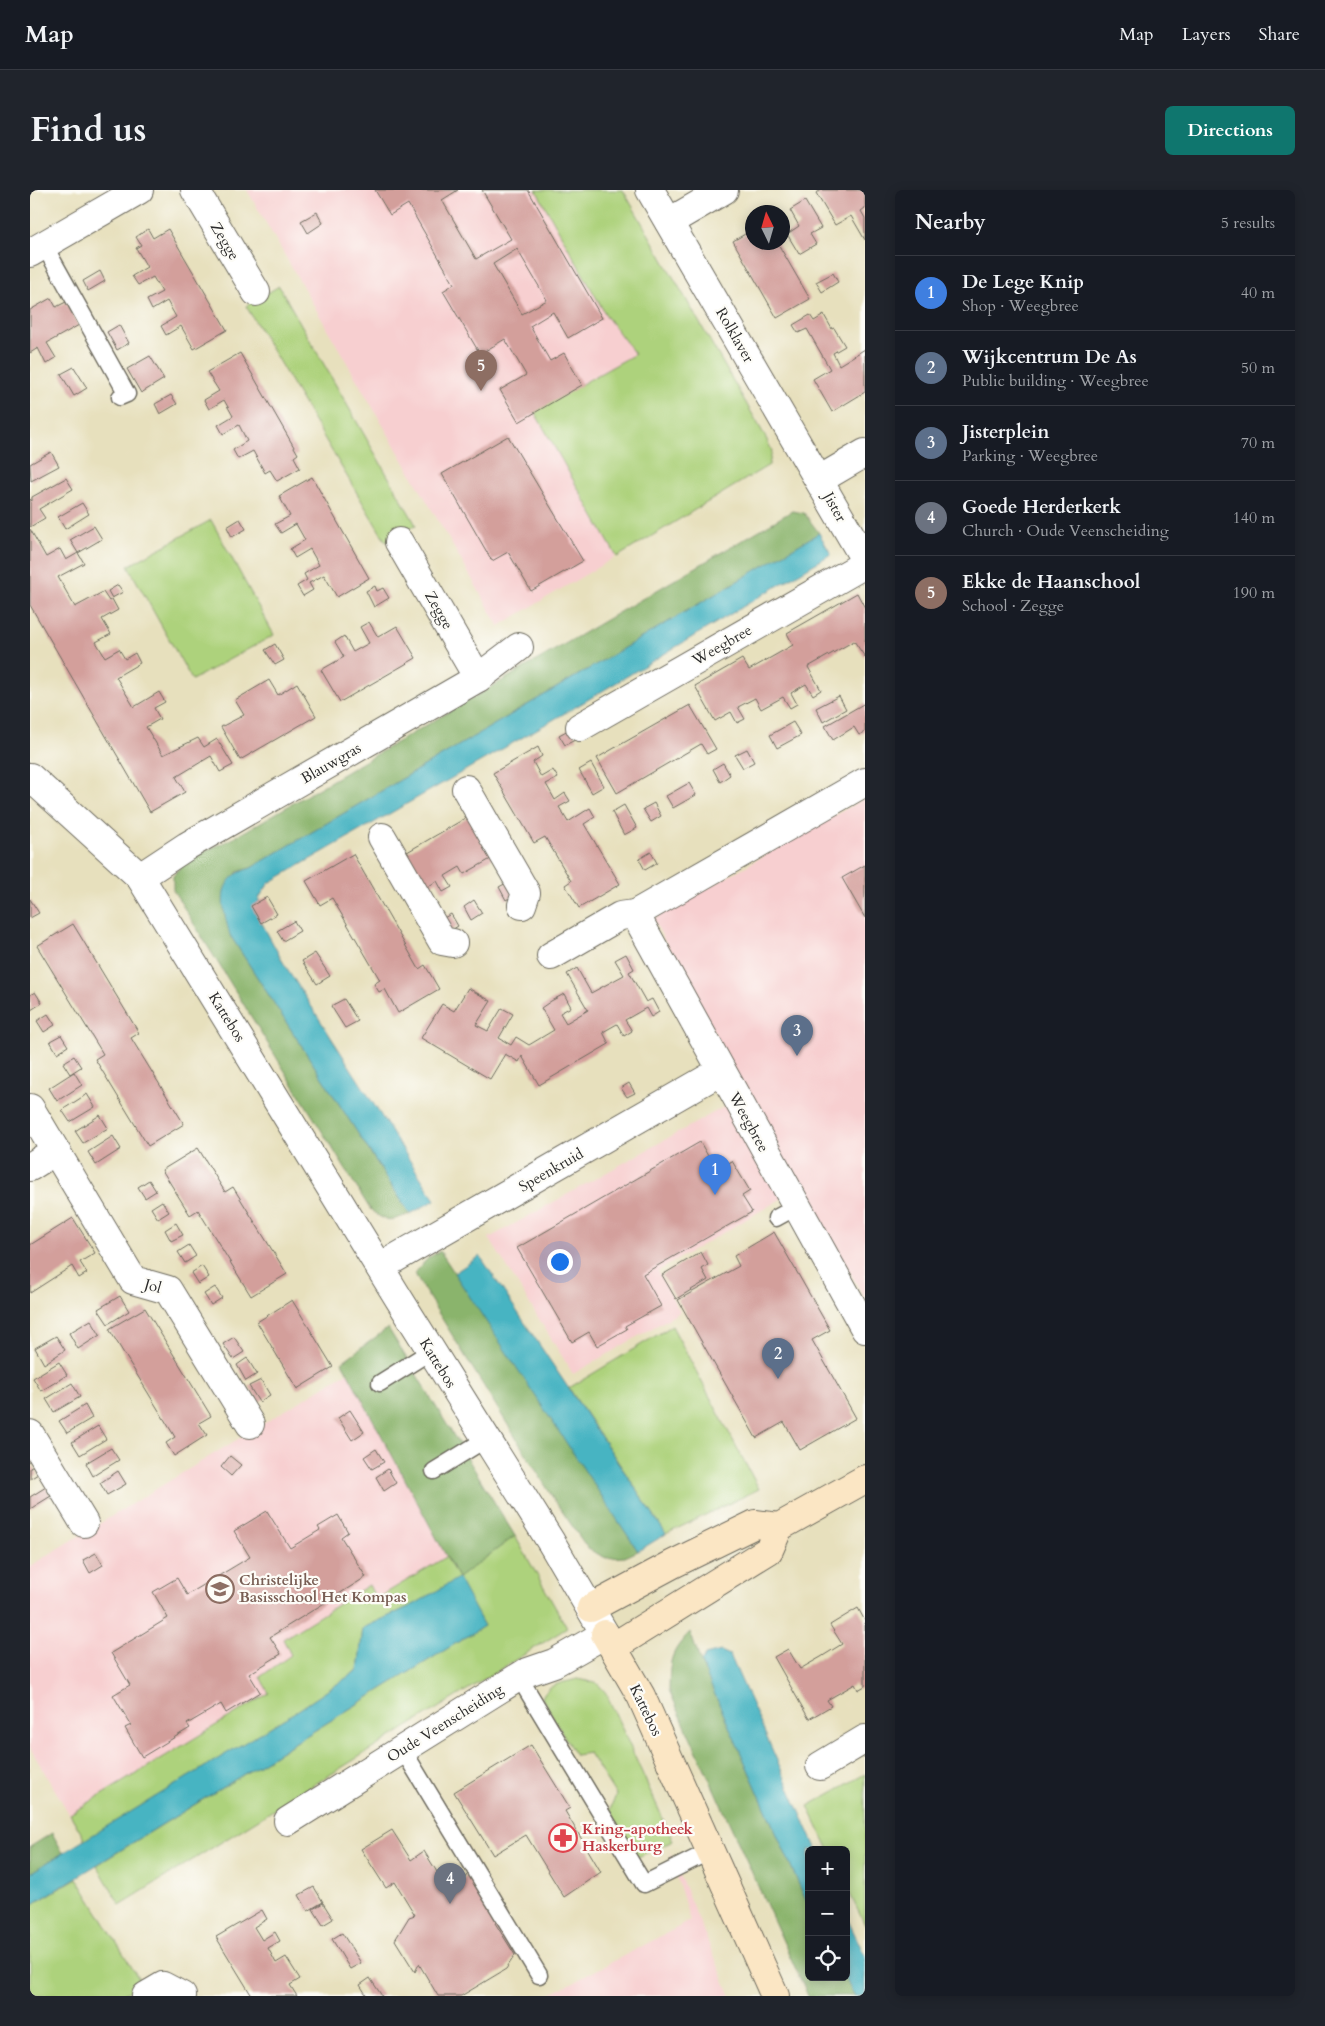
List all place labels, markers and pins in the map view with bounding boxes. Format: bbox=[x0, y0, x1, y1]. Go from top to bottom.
pin: 5 bbox=[465, 350, 497, 391]
pin: 3 bbox=[781, 1015, 813, 1056]
pin: 1 bbox=[699, 1154, 731, 1195]
pin: 2 bbox=[762, 1338, 794, 1379]
place label: Christelijke Basisschool Het Kompas bbox=[239, 1570, 407, 1607]
school or university icon: Christelijke Basisschool Het Kompas bbox=[205, 1574, 235, 1604]
place label: Kring-apotheek Haskerburg bbox=[582, 1819, 694, 1856]
pharmacy icon: Kring-apotheek Haskerburg bbox=[548, 1823, 578, 1853]
pin: 4 bbox=[434, 1863, 466, 1904]

